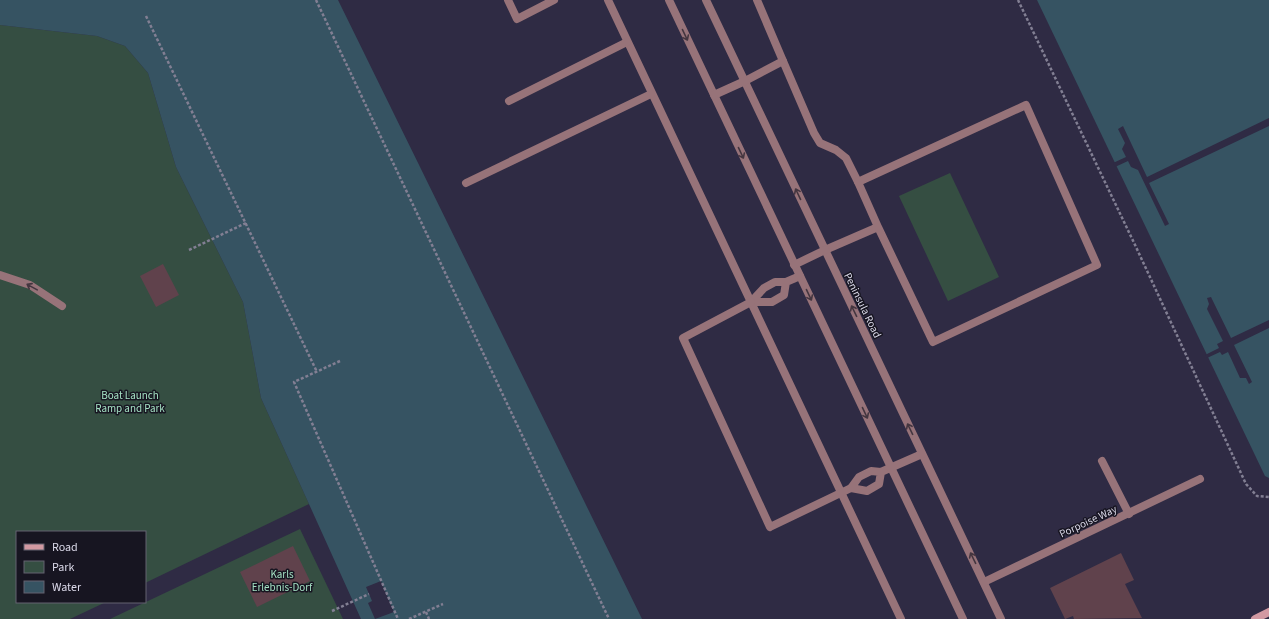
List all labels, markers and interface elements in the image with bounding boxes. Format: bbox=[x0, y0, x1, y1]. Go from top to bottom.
one-way arrow bbox=[682, 29, 689, 41]
one-way arrow bbox=[738, 146, 745, 158]
one-way arrow bbox=[794, 188, 801, 200]
street label: Peninsula Road bbox=[840, 270, 885, 340]
one-way arrow bbox=[26, 283, 38, 291]
one-way arrow bbox=[806, 289, 813, 301]
one-way arrow bbox=[850, 306, 857, 318]
park label: Boat Launch Ramp and Park bbox=[95, 388, 165, 416]
one-way arrow bbox=[861, 407, 869, 419]
one-way arrow bbox=[906, 423, 913, 435]
street label: Porpoise Way bbox=[1057, 502, 1119, 541]
legend bbox=[16, 531, 146, 603]
text: Road bbox=[52, 539, 78, 556]
one-way arrow bbox=[969, 553, 976, 565]
text: Park bbox=[52, 559, 74, 576]
park label: Karls Erlebnis-Dorf bbox=[252, 567, 313, 595]
text: Water bbox=[52, 579, 82, 596]

